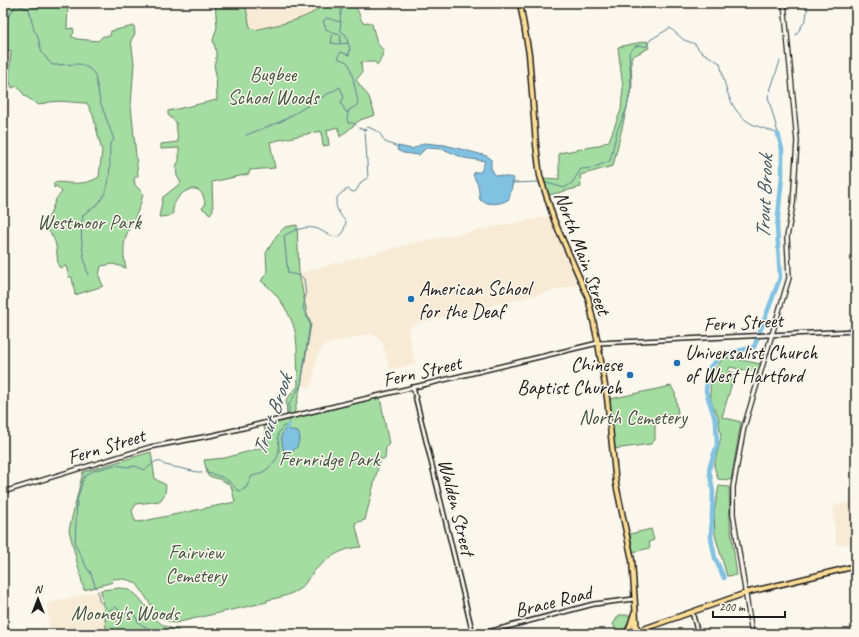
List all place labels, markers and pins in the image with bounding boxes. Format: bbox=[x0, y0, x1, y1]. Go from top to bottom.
place label: American School for the Deaf bbox=[419, 276, 534, 324]
marker: American School for the Deaf bbox=[406, 294, 416, 304]
place label: Universalist Church of West Hartford bbox=[685, 340, 818, 388]
place label: Chinese Baptist Church bbox=[517, 352, 623, 400]
marker: Universalist Church of West Hartford bbox=[672, 358, 682, 368]
marker: Chinese Baptist Church bbox=[625, 370, 635, 380]

